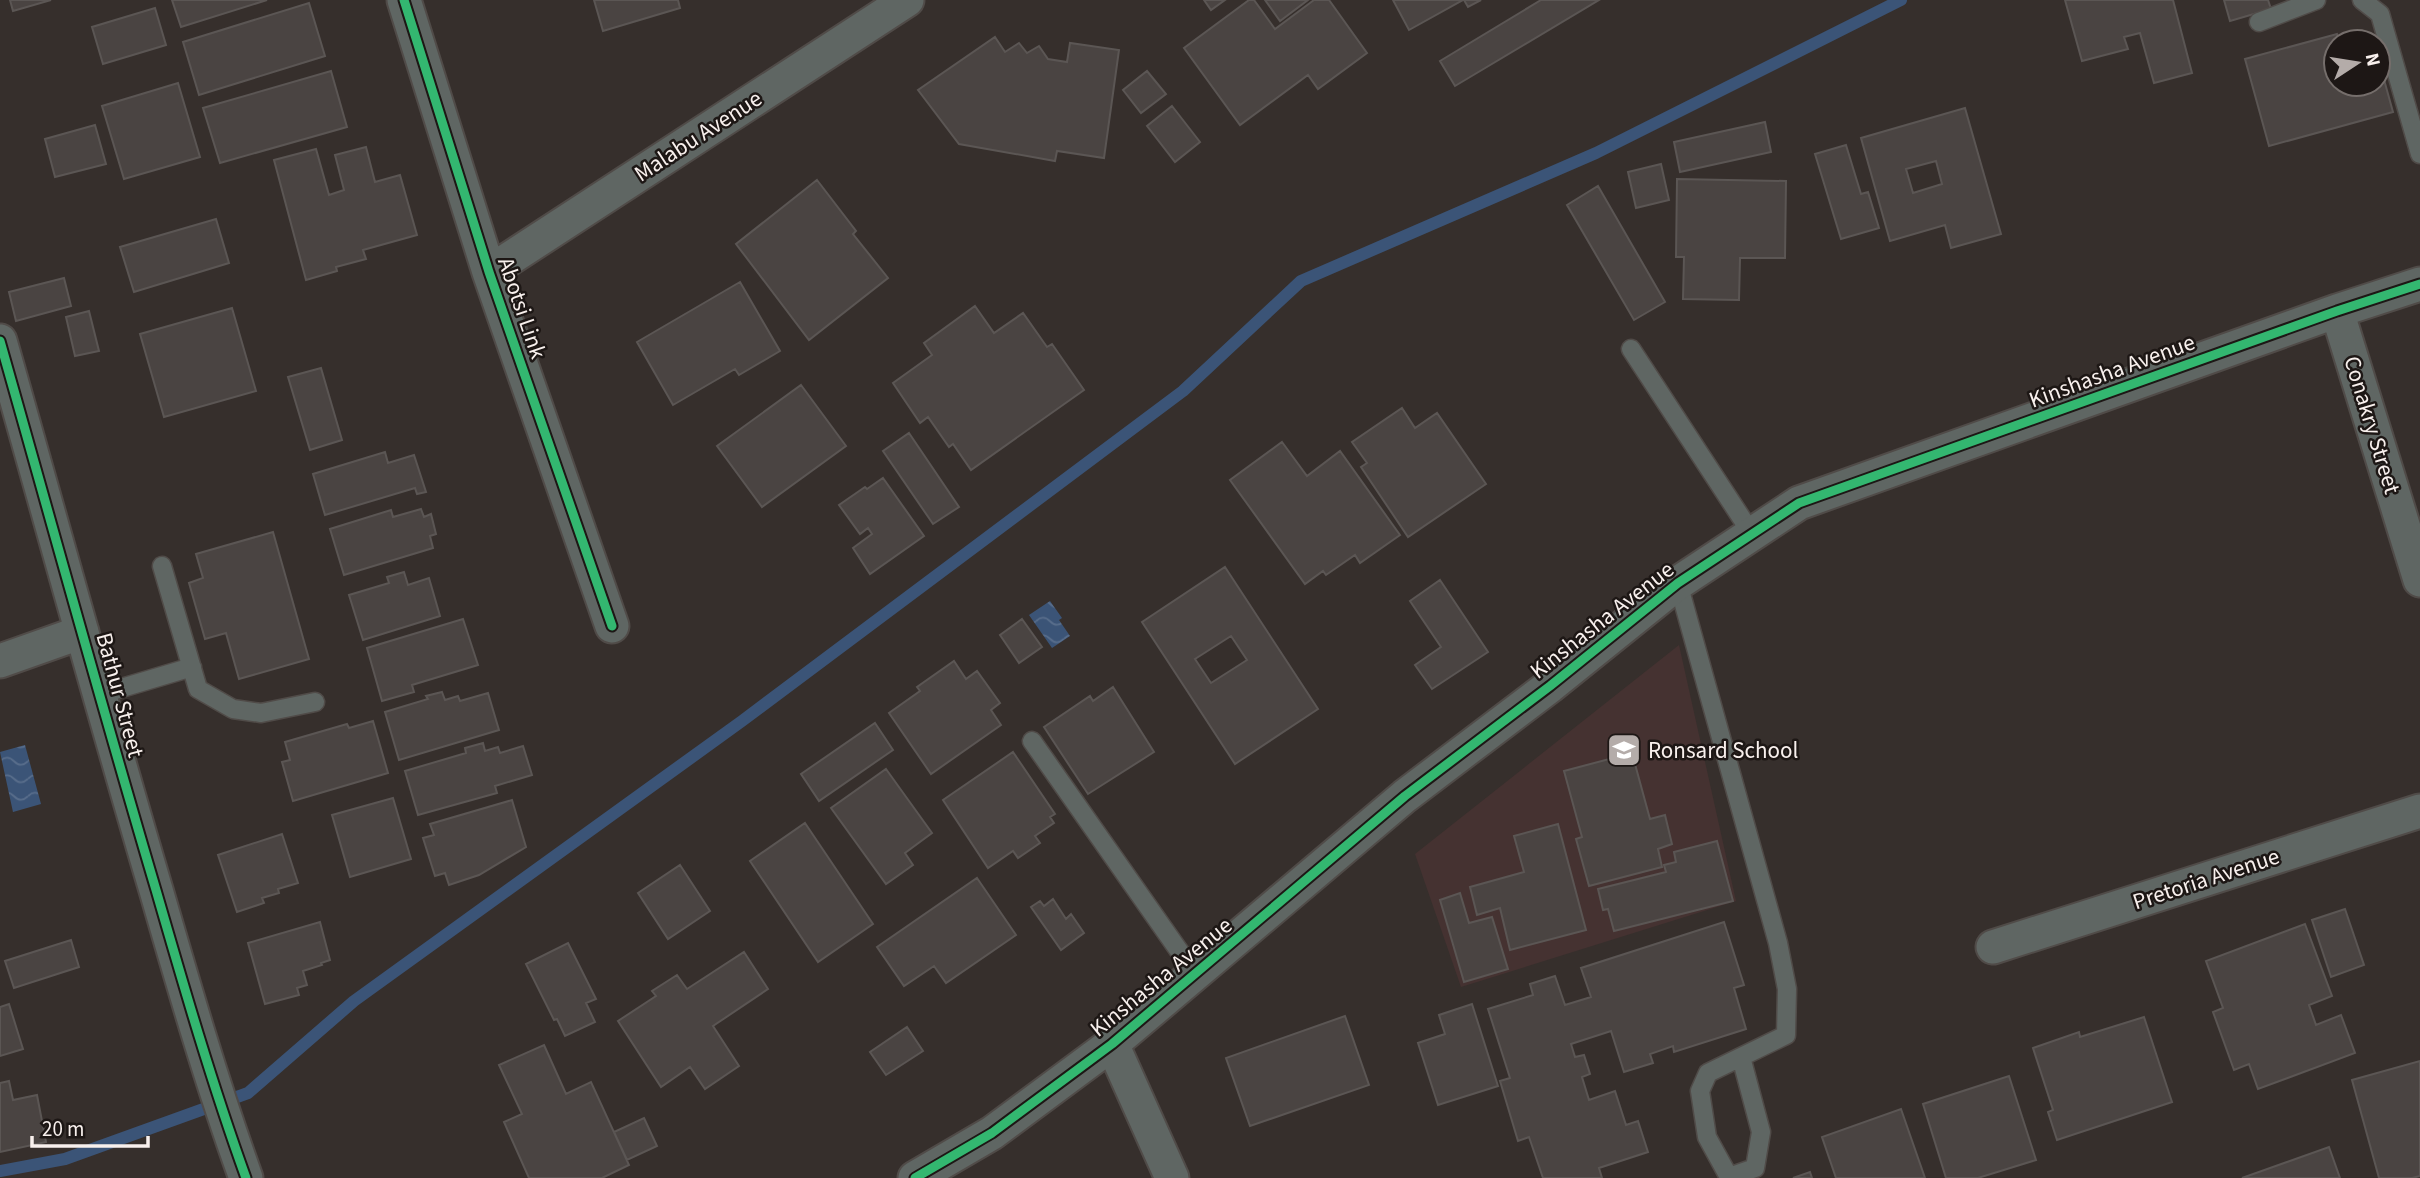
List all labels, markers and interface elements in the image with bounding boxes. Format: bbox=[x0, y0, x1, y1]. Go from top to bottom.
north arrow bbox=[2322, 28, 2392, 98]
text: N bbox=[2358, 51, 2387, 69]
street label: Malabu Avenue bbox=[628, 82, 768, 190]
street label: Abotsi Link bbox=[489, 253, 555, 364]
street label: Kinshasha Avenue bbox=[2024, 326, 2200, 416]
street label: Conakry Street bbox=[2335, 352, 2409, 498]
street label: Kinshasha Avenue bbox=[1523, 553, 1681, 687]
street label: Bathur Street bbox=[88, 629, 153, 761]
school or university icon: Ronsard School bbox=[1605, 731, 1643, 769]
place label: Ronsard School bbox=[1648, 734, 1798, 767]
street label: Pretoria Avenue bbox=[2128, 840, 2284, 918]
street label: Kinshasha Avenue bbox=[1083, 909, 1239, 1045]
scale bar bbox=[32, 1104, 147, 1148]
text: 20 m bbox=[42, 1114, 84, 1144]

